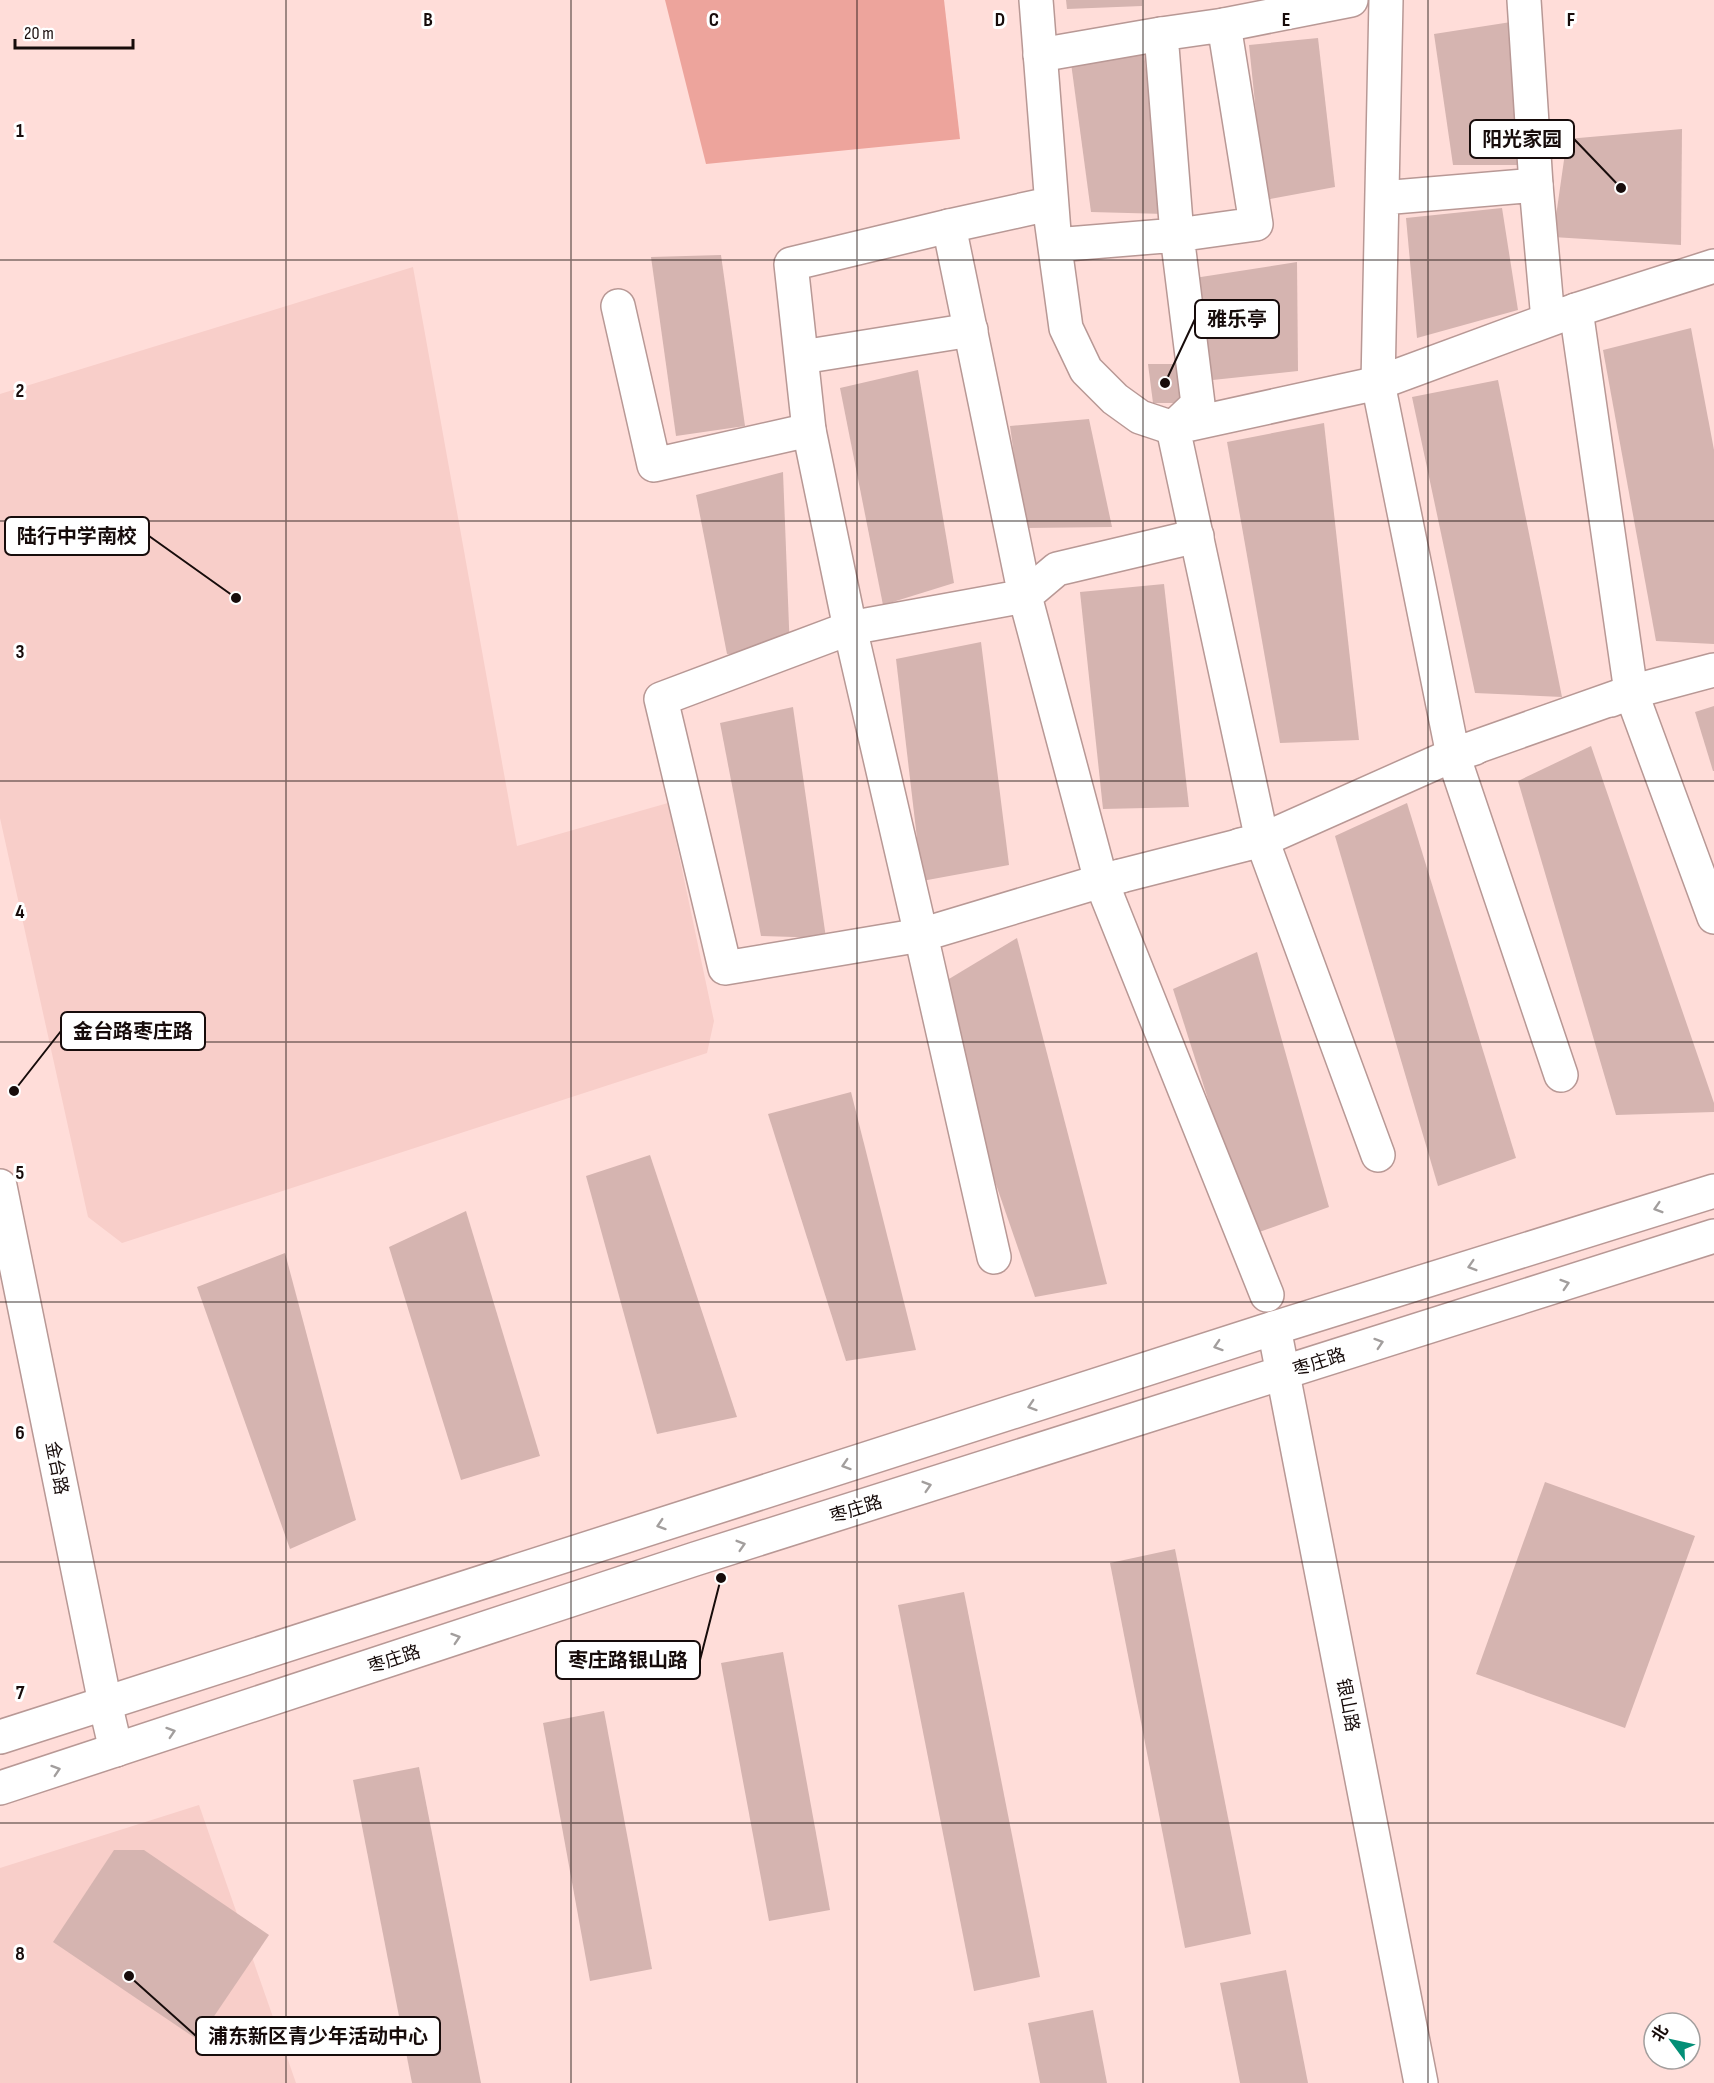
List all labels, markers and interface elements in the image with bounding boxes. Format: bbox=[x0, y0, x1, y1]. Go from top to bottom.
text: B bbox=[423, 8, 433, 32]
text: C bbox=[709, 8, 719, 32]
text: D bbox=[995, 8, 1005, 32]
text: E bbox=[1282, 8, 1290, 32]
text: F bbox=[1567, 8, 1575, 32]
scale bar bbox=[15, 12, 134, 50]
text: 20 m bbox=[24, 23, 54, 44]
text: 1 bbox=[16, 119, 24, 143]
callout: 阳光家园 bbox=[1470, 120, 1574, 158]
text: 阳光家园 bbox=[1482, 128, 1562, 152]
callout: 雅乐亭 bbox=[1195, 300, 1279, 338]
text: 雅乐亭 bbox=[1207, 308, 1267, 332]
text: 2 bbox=[16, 379, 24, 403]
callout: 陆行中学南校 bbox=[5, 517, 149, 555]
text: 陆行中学南校 bbox=[17, 525, 137, 549]
text: 3 bbox=[16, 640, 25, 664]
text: 4 bbox=[15, 900, 25, 924]
callout: 金台路枣庄路 bbox=[61, 1012, 205, 1050]
text: 金台路枣庄路 bbox=[73, 1020, 193, 1044]
text: 5 bbox=[16, 1161, 25, 1185]
one-way arrow bbox=[1653, 1201, 1664, 1214]
one-way arrow bbox=[1467, 1259, 1478, 1272]
one-way arrow bbox=[1559, 1279, 1570, 1291]
one-way arrow bbox=[1373, 1338, 1384, 1350]
one-way arrow bbox=[1213, 1339, 1224, 1351]
street label: 枣庄路 bbox=[1290, 1344, 1348, 1381]
one-way arrow bbox=[1027, 1398, 1038, 1411]
text: 6 bbox=[15, 1421, 25, 1445]
street label: 金台路 bbox=[41, 1440, 72, 1497]
one-way arrow bbox=[841, 1458, 852, 1471]
one-way arrow bbox=[921, 1481, 932, 1494]
street label: 枣庄路 bbox=[827, 1492, 885, 1527]
one-way arrow bbox=[656, 1518, 667, 1530]
one-way arrow bbox=[735, 1540, 746, 1552]
one-way arrow bbox=[450, 1633, 461, 1646]
street label: 枣庄路 bbox=[365, 1641, 423, 1678]
callout: 枣庄路银山路 bbox=[556, 1641, 700, 1679]
text: 枣庄路银山路 bbox=[568, 1649, 688, 1673]
street label: 银山路 bbox=[1332, 1677, 1363, 1734]
text: 7 bbox=[16, 1681, 25, 1705]
one-way arrow bbox=[165, 1727, 176, 1739]
one-way arrow bbox=[50, 1765, 61, 1777]
text: 8 bbox=[15, 1942, 25, 1966]
north arrow bbox=[1642, 2011, 1702, 2071]
callout: 浦东新区青少年活动中心 bbox=[196, 2017, 440, 2055]
text: 北 bbox=[1648, 2022, 1673, 2046]
text: 浦东新区青少年活动中心 bbox=[208, 2025, 428, 2049]

